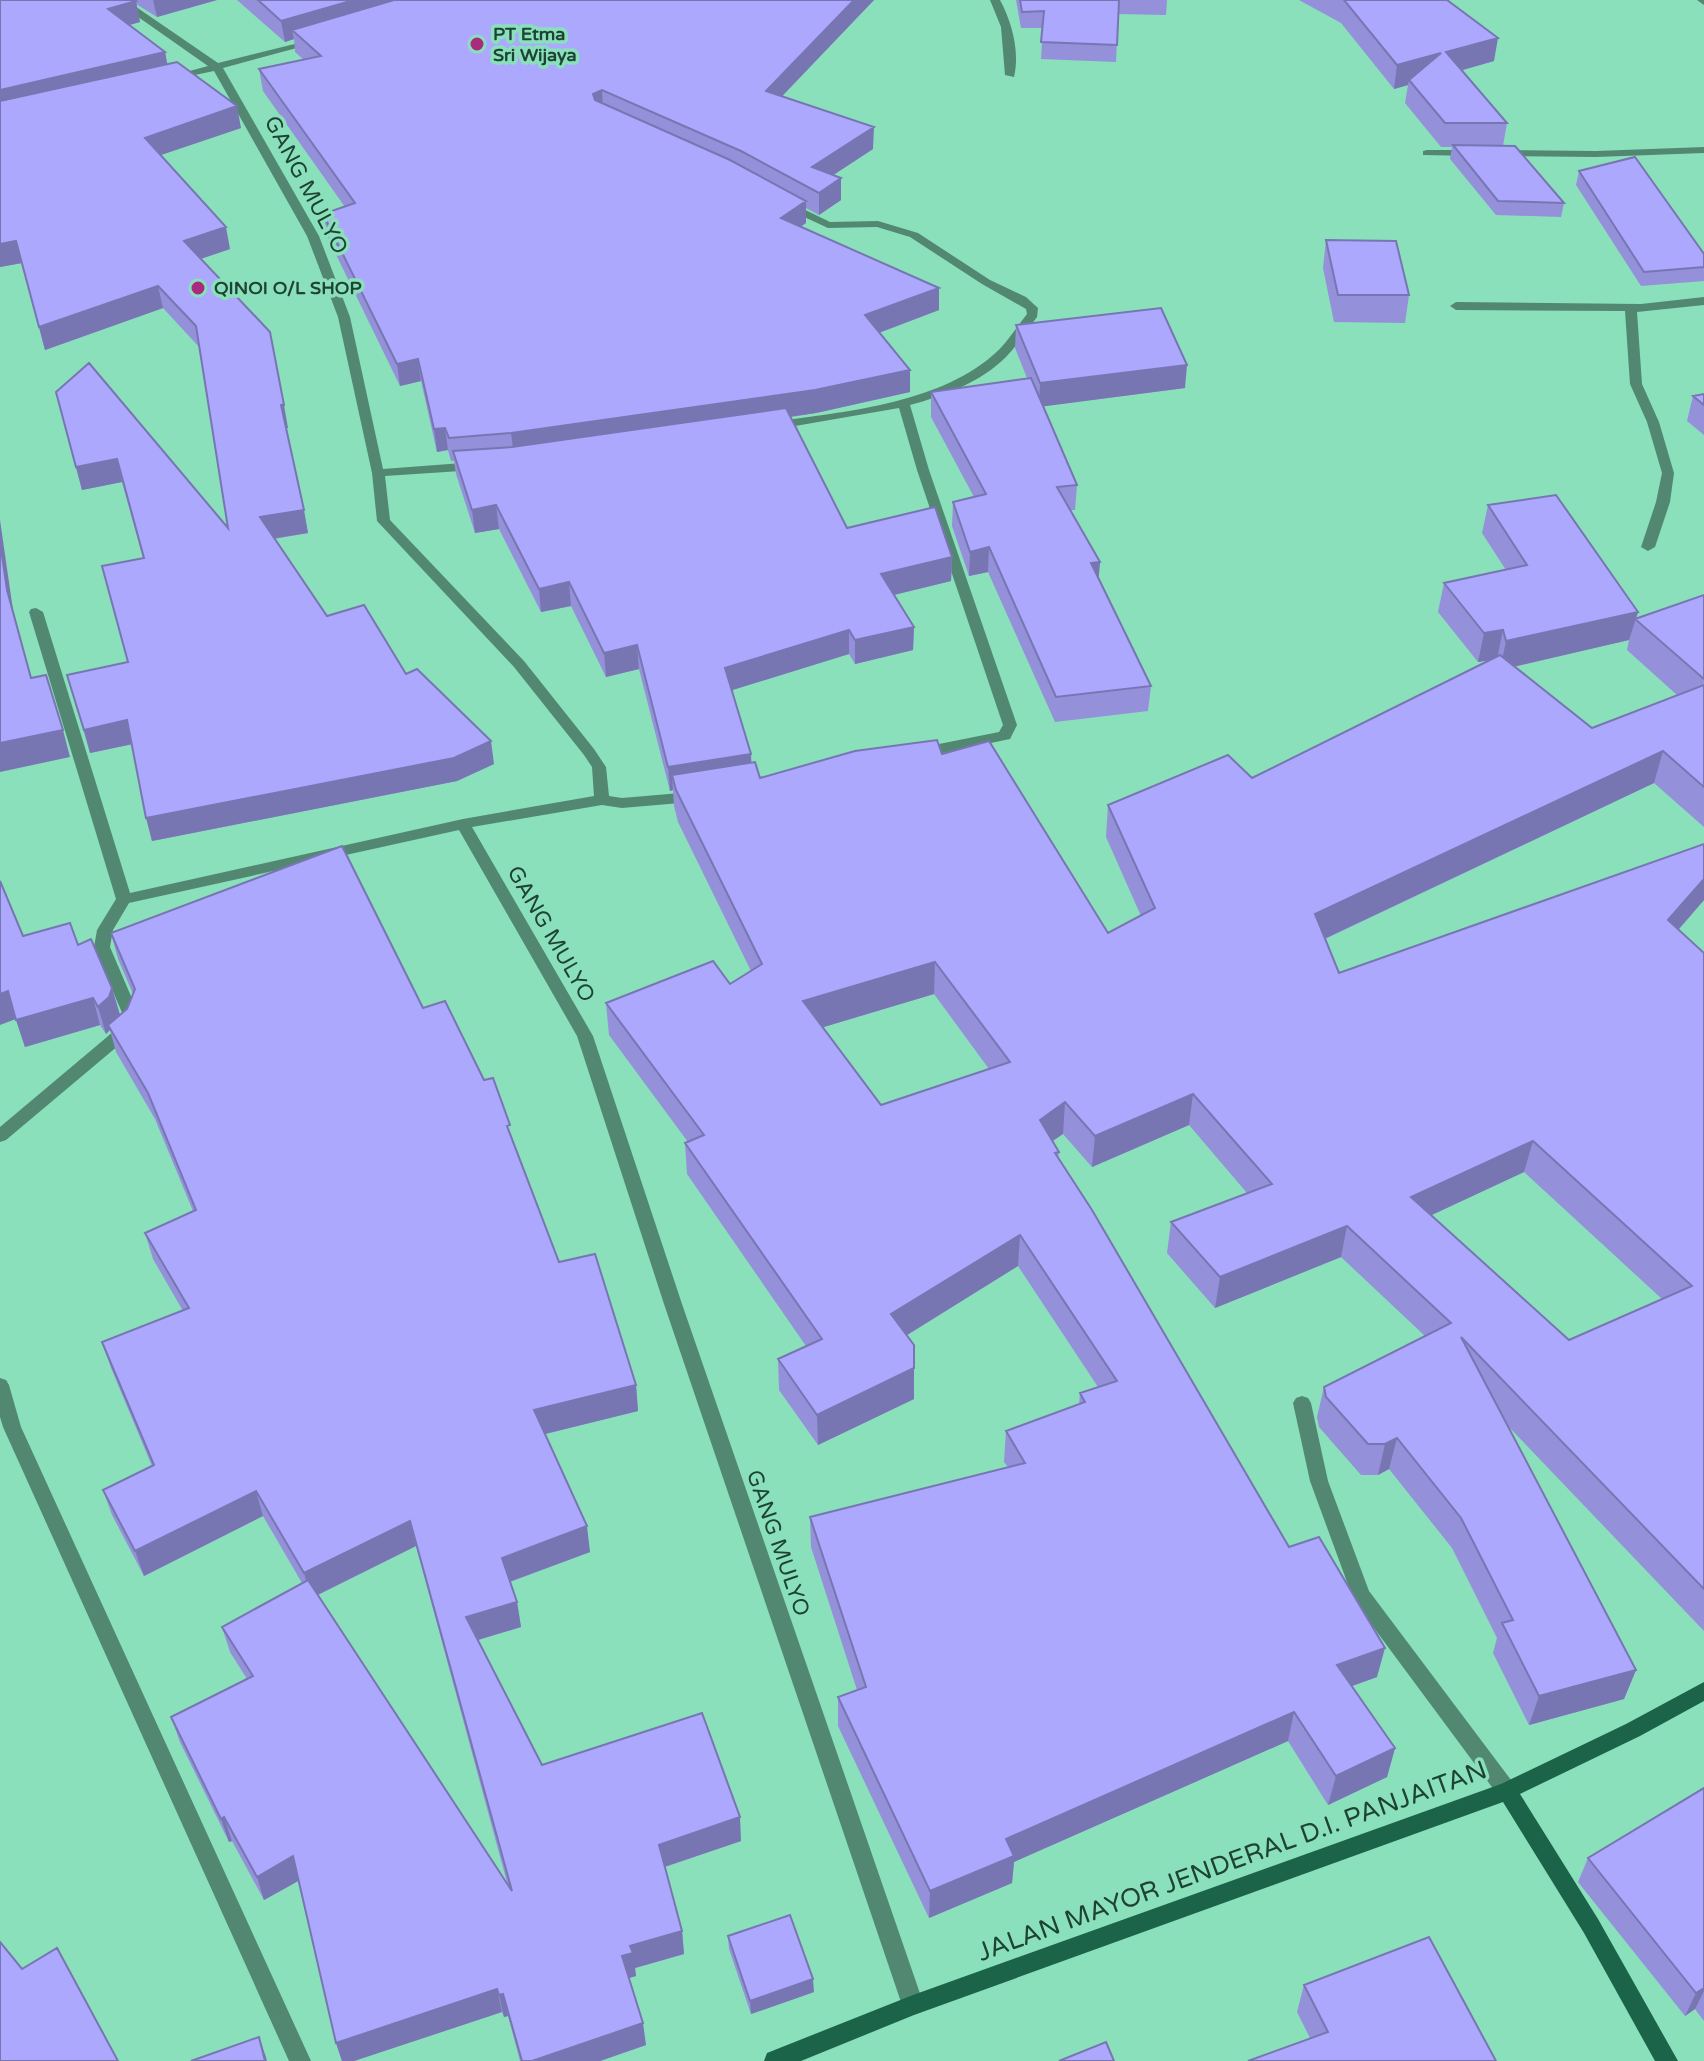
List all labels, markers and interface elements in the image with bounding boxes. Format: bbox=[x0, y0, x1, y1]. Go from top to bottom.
place label: PT Etma Sri Wijaya bbox=[493, 23, 577, 66]
marker: PT Etma Sri Wijaya bbox=[468, 35, 486, 53]
street label: GANG MULYO bbox=[259, 111, 353, 259]
place label: QINOI O/L SHOP bbox=[214, 277, 361, 299]
marker: QINOI O/L SHOP bbox=[189, 279, 207, 297]
street label: GANG MULYO bbox=[501, 861, 601, 1007]
street label: GANG MULYO bbox=[741, 1466, 815, 1620]
street label: JALAN MAYOR JENDERAL D.I. PANJAITAN bbox=[973, 1754, 1491, 1968]

